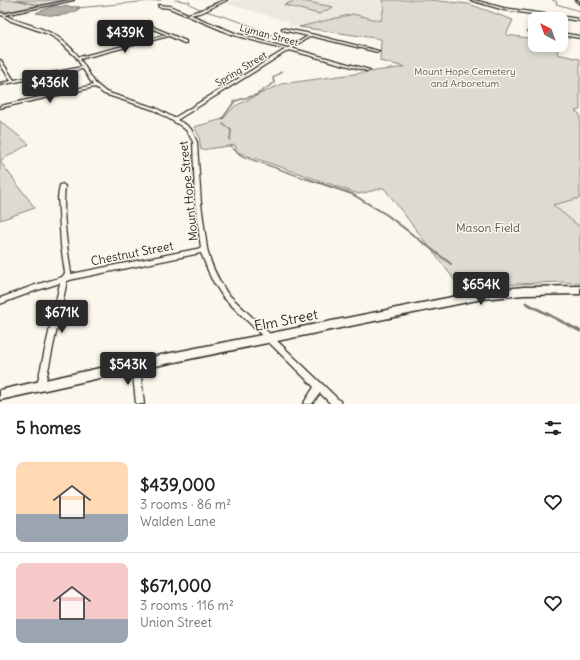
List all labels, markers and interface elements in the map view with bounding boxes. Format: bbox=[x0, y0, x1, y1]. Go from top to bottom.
north arrow bbox=[528, 12, 568, 52]
map controls bbox=[528, 12, 568, 52]
pin: $439K bbox=[97, 20, 153, 54]
street label: Lyman Street bbox=[238, 21, 300, 49]
text: $439K bbox=[106, 24, 144, 41]
street label: Spring Street bbox=[213, 48, 270, 90]
park label: Mount Hope Cemetery and Arboretum bbox=[414, 65, 516, 90]
pin: $436K bbox=[22, 70, 78, 104]
text: $436K bbox=[31, 74, 69, 91]
street label: Mount Hope Street bbox=[175, 140, 201, 242]
park label: Mason Field bbox=[456, 220, 520, 235]
street label: Chestnut Street bbox=[90, 238, 174, 268]
pin: $654K bbox=[453, 272, 509, 306]
text: $654K bbox=[462, 276, 500, 293]
pin: $671K bbox=[34, 300, 90, 334]
text: $671K bbox=[45, 304, 79, 321]
street label: Elm Street bbox=[253, 305, 320, 335]
pin: $543K bbox=[100, 352, 156, 386]
text: $543K bbox=[109, 356, 147, 373]
text: 5 homes bbox=[16, 417, 81, 439]
icon: filters bbox=[542, 417, 564, 439]
text: $439,000 bbox=[140, 474, 215, 496]
icon: home bbox=[48, 478, 96, 526]
icon: heart bbox=[542, 491, 564, 513]
text: 3 rooms · 86 m² bbox=[140, 496, 231, 513]
text: Walden Lane bbox=[140, 513, 216, 530]
text: $671,000 bbox=[140, 575, 211, 597]
icon: home bbox=[48, 579, 96, 627]
icon: heart bbox=[542, 592, 564, 614]
text: 3 rooms · 116 m² bbox=[140, 597, 234, 614]
text: Union Street bbox=[140, 614, 212, 631]

